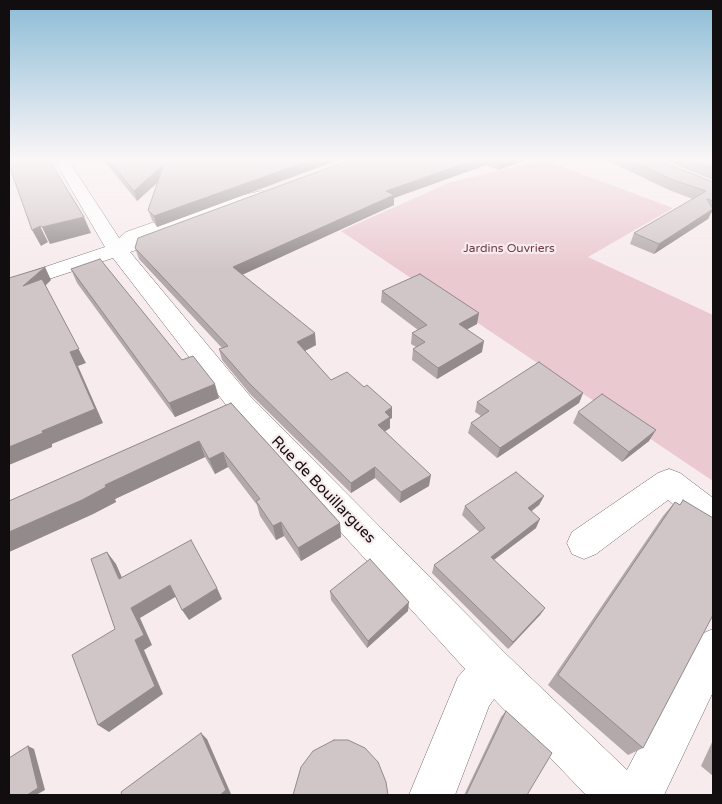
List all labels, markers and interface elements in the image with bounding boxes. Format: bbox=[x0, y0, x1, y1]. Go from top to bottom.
park label: Jardins Ouvriers bbox=[463, 242, 555, 256]
street label: Rue de Bouillargues bbox=[267, 433, 379, 547]

